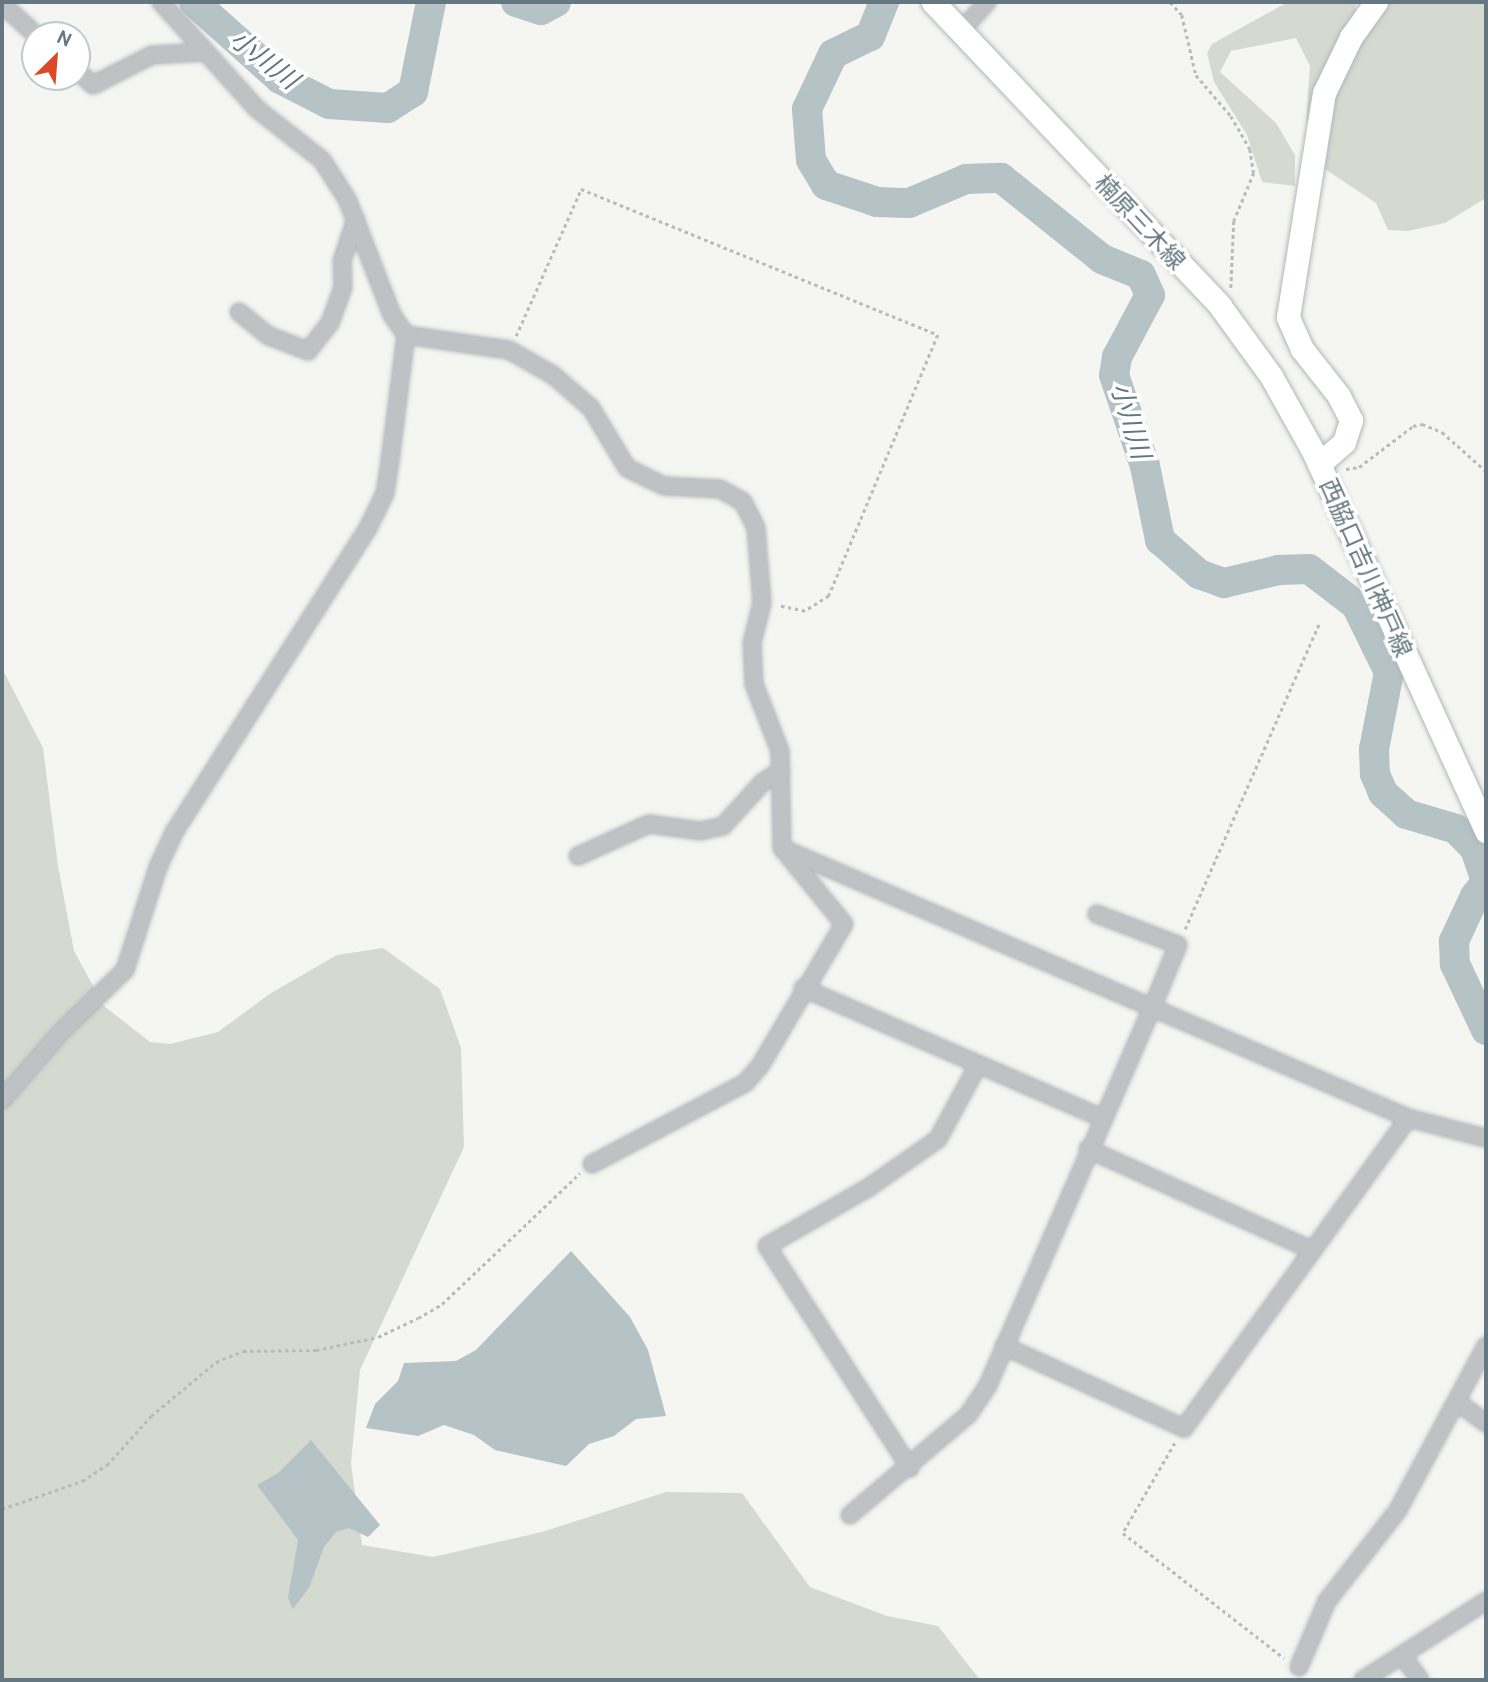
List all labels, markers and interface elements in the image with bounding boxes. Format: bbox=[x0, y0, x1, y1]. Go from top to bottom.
north arrow bbox=[21, 21, 91, 91]
water label: 小川川 bbox=[224, 24, 304, 96]
text: N bbox=[53, 25, 75, 52]
street label: 楠原三木線 bbox=[1089, 168, 1191, 276]
water label: 小川川 bbox=[1104, 379, 1156, 463]
street label: 西脇口吉川神戸線 bbox=[1314, 474, 1418, 662]

